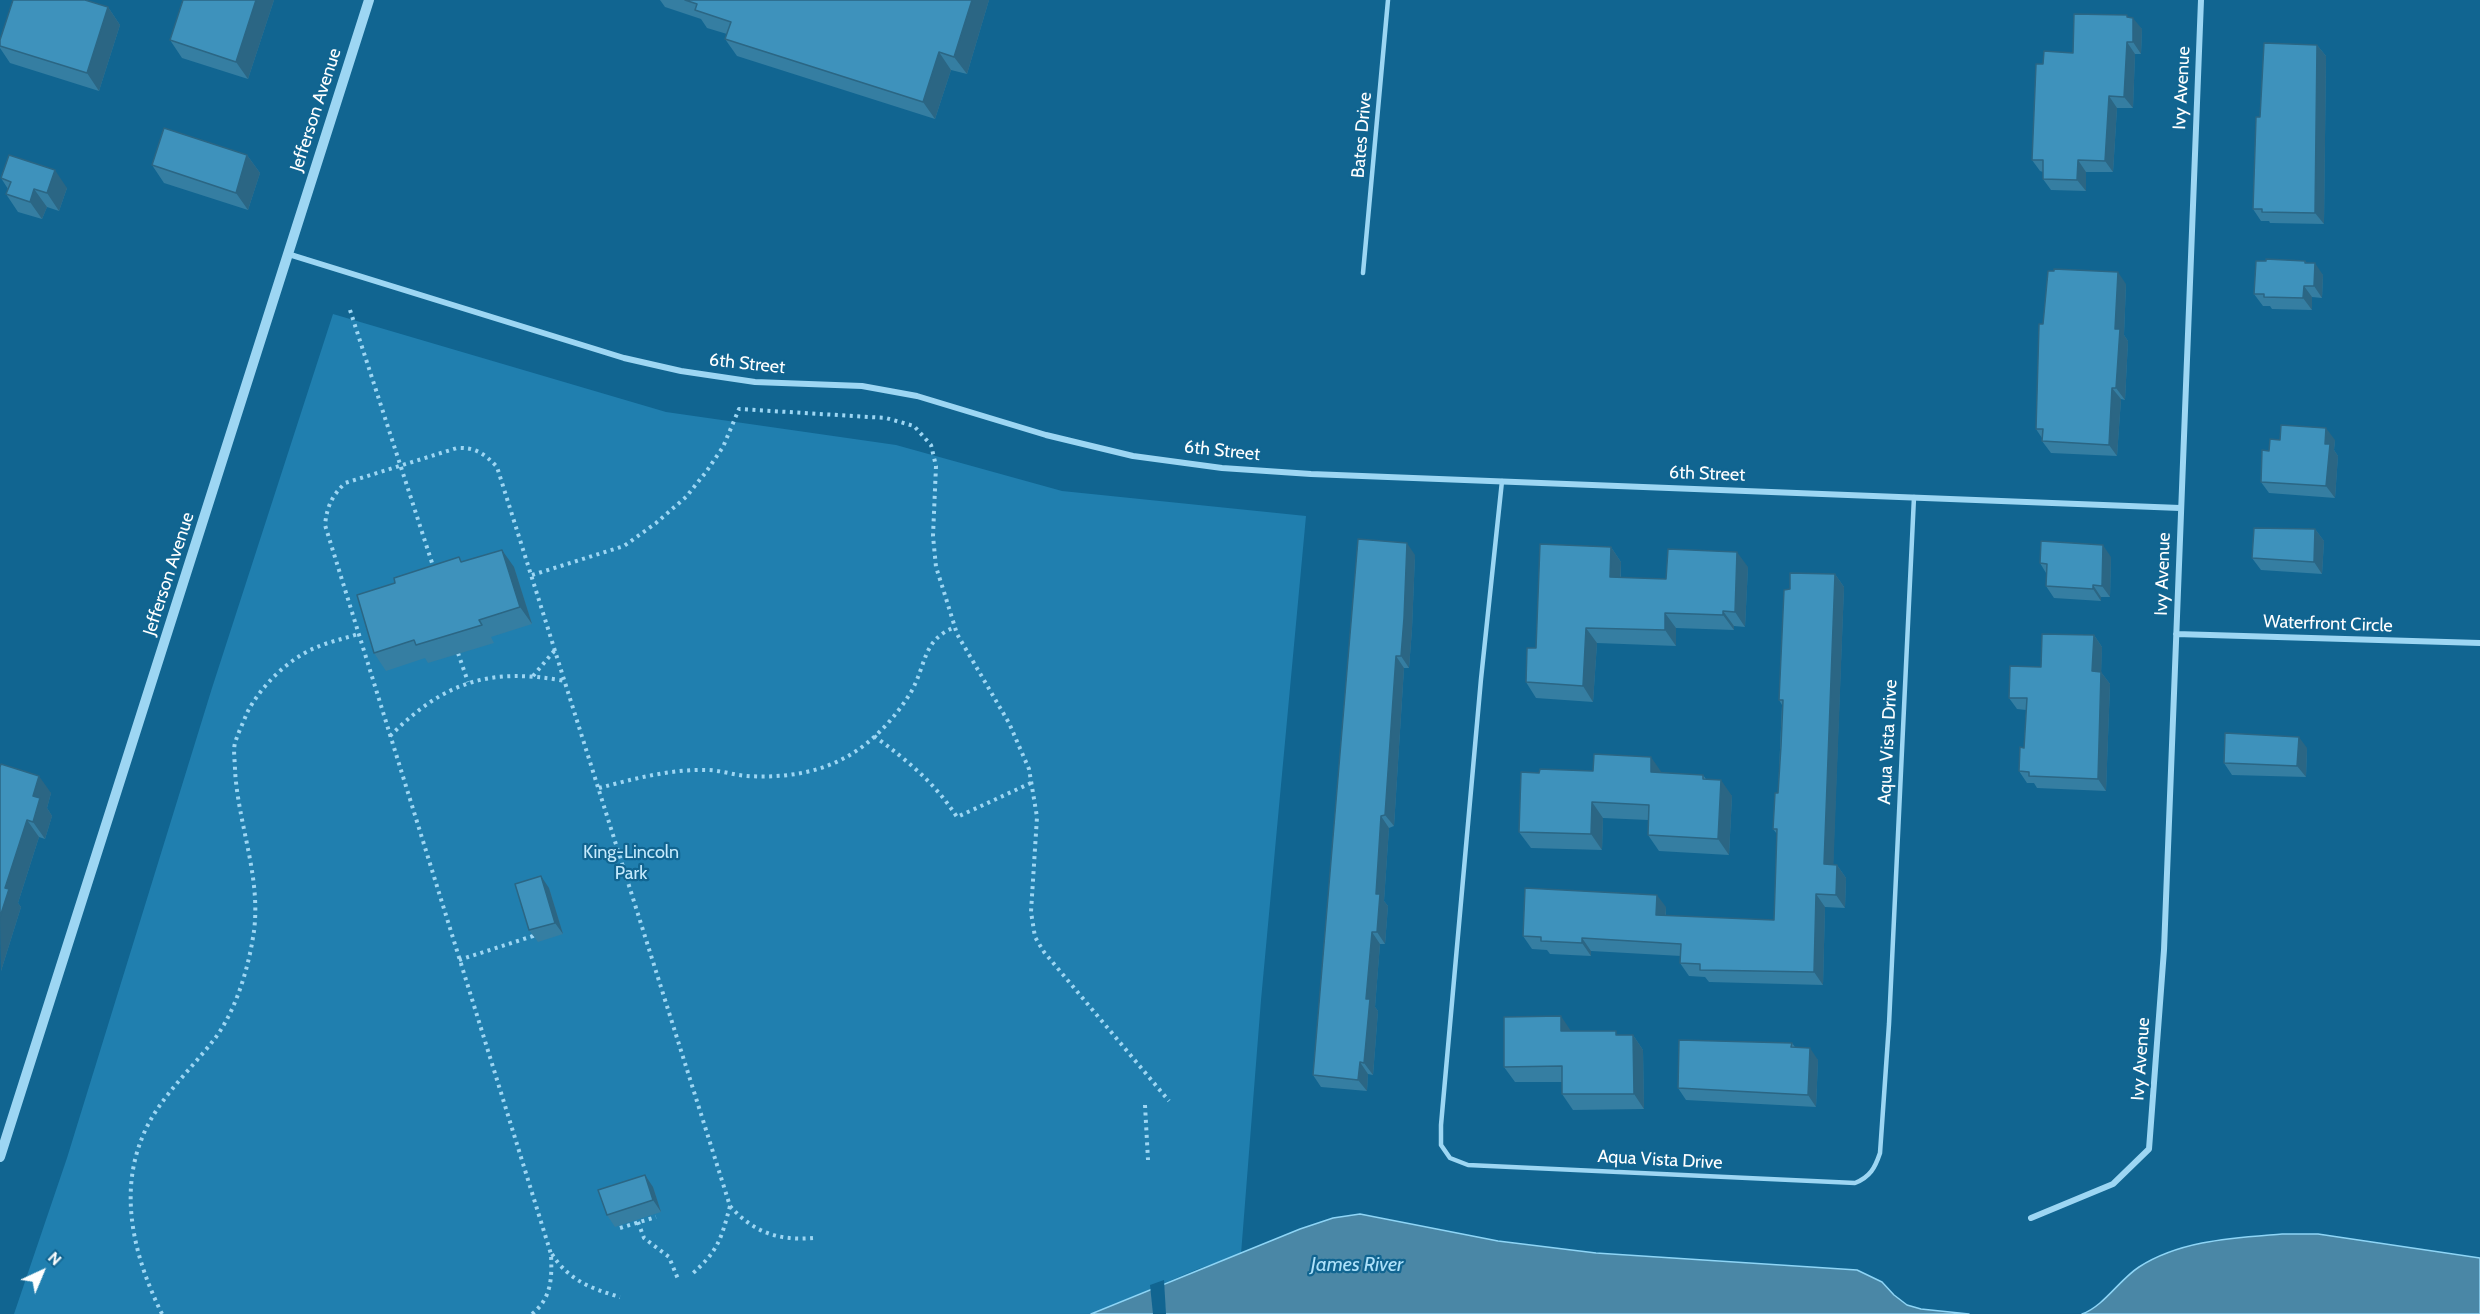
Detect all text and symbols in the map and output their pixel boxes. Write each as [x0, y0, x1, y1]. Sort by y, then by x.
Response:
street label: Jefferson Avenue [286, 45, 346, 175]
street label: Ivy Avenue [2169, 46, 2195, 130]
street label: Bates Drive [1347, 91, 1377, 179]
street label: 6th Street [708, 349, 786, 379]
street label: 6th Street [1183, 436, 1261, 466]
street label: 6th Street [1668, 462, 1746, 486]
street label: Jefferson Avenue [139, 509, 199, 639]
street label: Ivy Avenue [2151, 532, 2175, 616]
street label: Waterfront Circle [2263, 611, 2393, 637]
street label: Aqua Vista Drive [1874, 679, 1902, 805]
park label: King-Lincoln Park [583, 842, 679, 884]
street label: Ivy Avenue [2127, 1017, 2155, 1101]
street label: Aqua Vista Drive [1597, 1146, 1723, 1174]
north arrow [12, 1242, 72, 1302]
text: N [44, 1248, 66, 1269]
water label: James River [1311, 1253, 1403, 1277]

